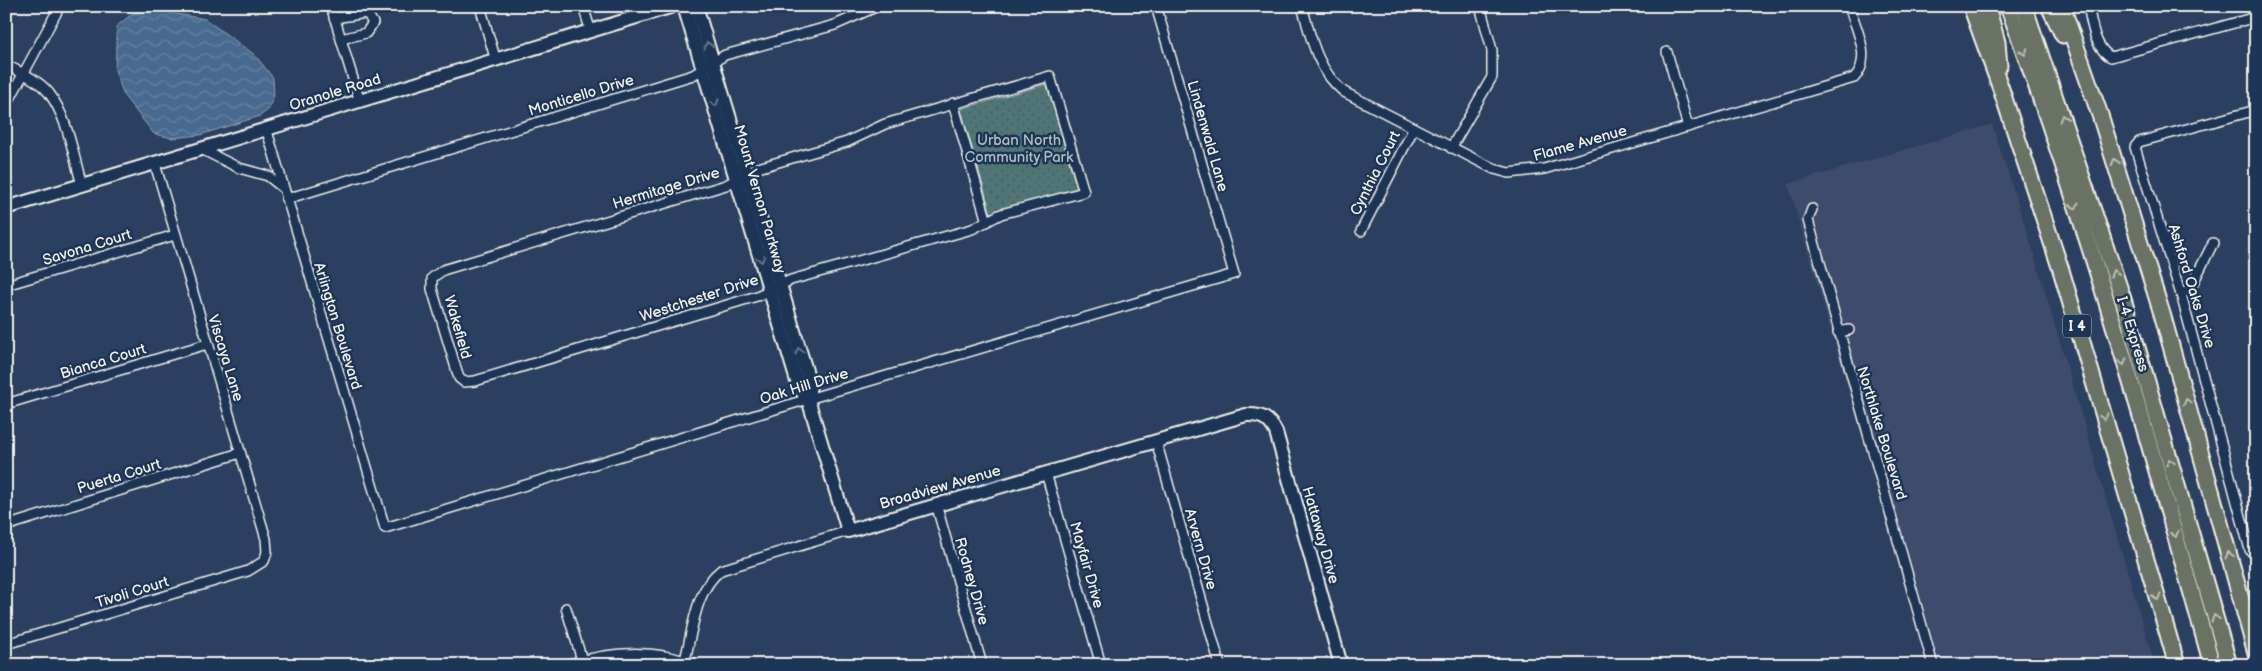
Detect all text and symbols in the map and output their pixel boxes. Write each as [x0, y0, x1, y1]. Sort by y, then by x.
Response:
one-way arrow [703, 41, 713, 49]
one-way arrow [2019, 47, 2029, 56]
street label: Oranole Road [287, 70, 383, 115]
street label: Monticello Drive [526, 70, 636, 121]
street label: Lindenwald Lane [1183, 78, 1232, 194]
one-way arrow [709, 98, 719, 107]
one-way arrow [2059, 115, 2069, 123]
street label: Flame Avenue [1531, 121, 1629, 166]
street label: Mount Vernon Parkway [729, 123, 790, 276]
street label: Cynthia Court [1346, 127, 1405, 219]
park label: Urban North Community Park [965, 131, 1074, 167]
one-way arrow [2110, 159, 2120, 167]
street label: Hermitage Drive [610, 163, 722, 214]
one-way arrow [2070, 202, 2080, 210]
street label: Ashford Oaks Drive [2164, 222, 2219, 351]
street label: Savona Court [41, 225, 134, 270]
one-way arrow [755, 254, 765, 262]
street label: Arlington Boulevard [309, 260, 366, 392]
one-way arrow [2110, 269, 2120, 277]
street label: Westchester Drive [637, 270, 761, 327]
street label: Wakefield [439, 293, 476, 361]
street label: I-4 Express [2112, 294, 2153, 375]
street label: Viscaya Lane [203, 313, 248, 404]
road number: I 4 [2063, 314, 2091, 338]
street label: Bianca Court [58, 339, 149, 384]
one-way arrow [795, 348, 805, 356]
one-way arrow [2118, 357, 2128, 365]
street label: Oak Hill Drive [758, 364, 851, 409]
street label: Northlake Boulevard [1852, 364, 1911, 502]
one-way arrow [2182, 398, 2192, 406]
one-way arrow [2099, 413, 2109, 421]
street label: Puerta Court [75, 455, 164, 498]
one-way arrow [2166, 458, 2176, 466]
street label: Broadview Avenue [877, 461, 1003, 514]
street label: Hattaway Drive [1298, 484, 1343, 586]
street label: Arvern Drive [1180, 506, 1221, 592]
street label: Mayfair Drive [1065, 520, 1108, 611]
one-way arrow [2170, 530, 2180, 538]
street label: Rodney Drive [950, 535, 993, 627]
one-way arrow [2224, 551, 2235, 560]
street label: Tivoli Court [93, 572, 171, 613]
one-way arrow [2152, 592, 2162, 601]
one-way arrow [2211, 614, 2221, 623]

